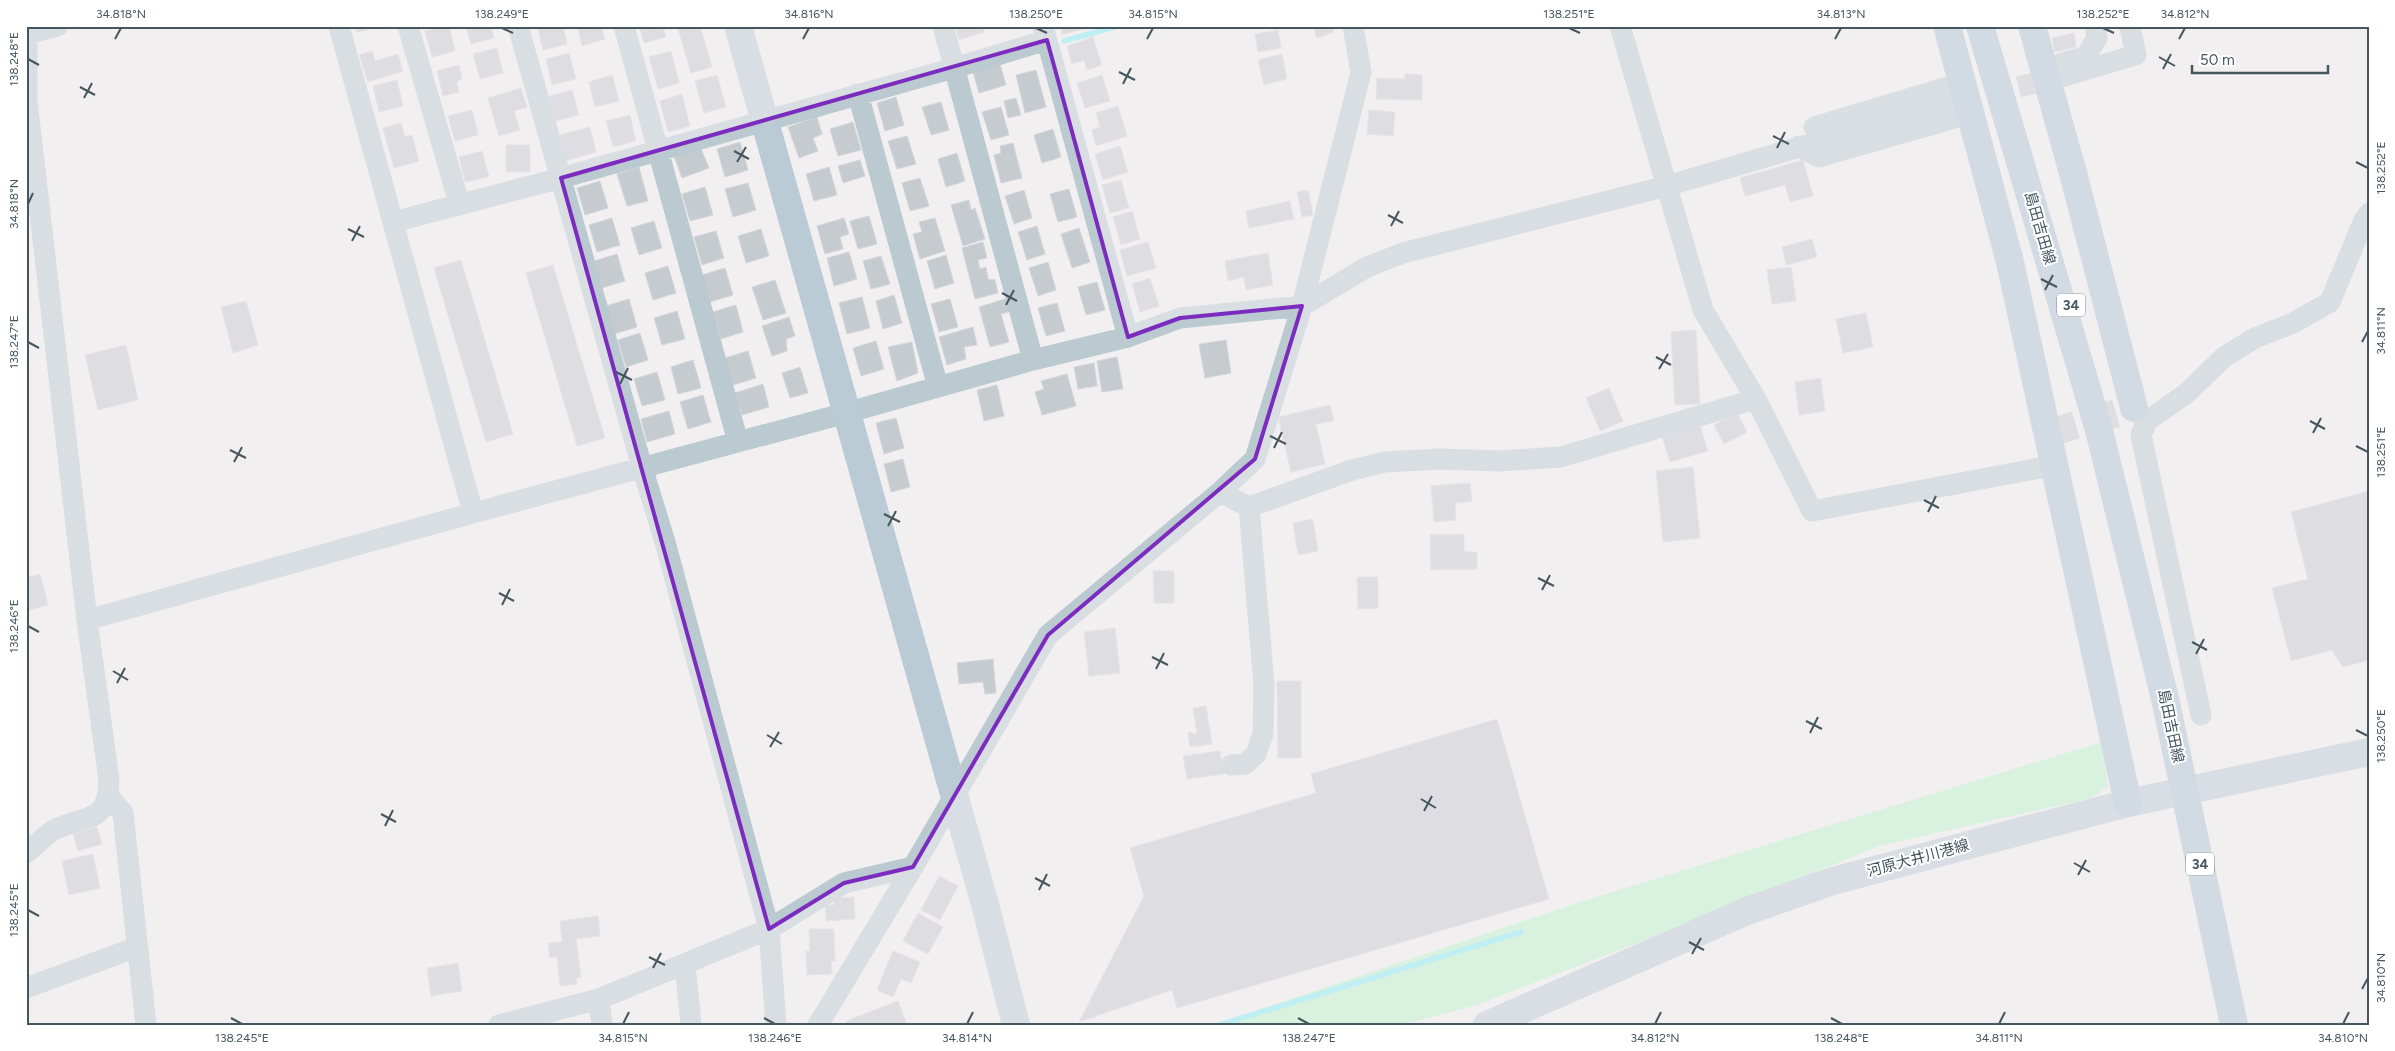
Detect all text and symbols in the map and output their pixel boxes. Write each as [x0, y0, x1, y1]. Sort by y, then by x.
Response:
text: 34.818°N [96, 7, 146, 21]
text: 138.249°E [475, 7, 529, 21]
text: 34.816°N [784, 7, 834, 21]
text: 138.250°E [1009, 7, 1063, 21]
text: 34.815°N [1128, 7, 1178, 21]
text: 138.251°E [1543, 7, 1595, 21]
text: 34.813°N [1816, 7, 1866, 21]
text: 138.252°E [2076, 7, 2130, 21]
text: 34.812°N [2160, 7, 2210, 21]
text: 138.248°E [7, 32, 21, 86]
scale bar [2192, 42, 2329, 74]
text: 50 m [2200, 51, 2235, 69]
text: 138.252°E [2374, 141, 2388, 195]
text: 34.818°N [7, 179, 21, 229]
street label: 島田吉田線 [2021, 189, 2059, 267]
road number: 34 [2057, 294, 2085, 316]
text: 34.811°N [2374, 307, 2388, 355]
text: 138.247°E [7, 315, 21, 369]
text: 138.251°E [2374, 426, 2388, 478]
text: 138.246°E [7, 599, 21, 653]
street label: 島田吉田線 [2154, 687, 2188, 765]
text: 138.250°E [2374, 709, 2388, 763]
street label: 河原大井川港線 [1865, 836, 1971, 880]
road number: 34 [2186, 852, 2214, 876]
text: 138.245°E [7, 883, 21, 937]
text: 34.810°N [2374, 953, 2388, 1003]
text: 138.245°E [215, 1031, 269, 1045]
text: 34.815°N [598, 1031, 648, 1045]
text: 138.246°E [748, 1031, 802, 1045]
text: 34.814°N [942, 1031, 992, 1045]
text: 138.247°E [1282, 1031, 1336, 1045]
text: 34.812°N [1630, 1031, 1680, 1045]
text: 138.248°E [1815, 1031, 1869, 1045]
text: 34.811°N [1975, 1031, 2023, 1045]
text: 34.810°N [2318, 1031, 2368, 1045]

